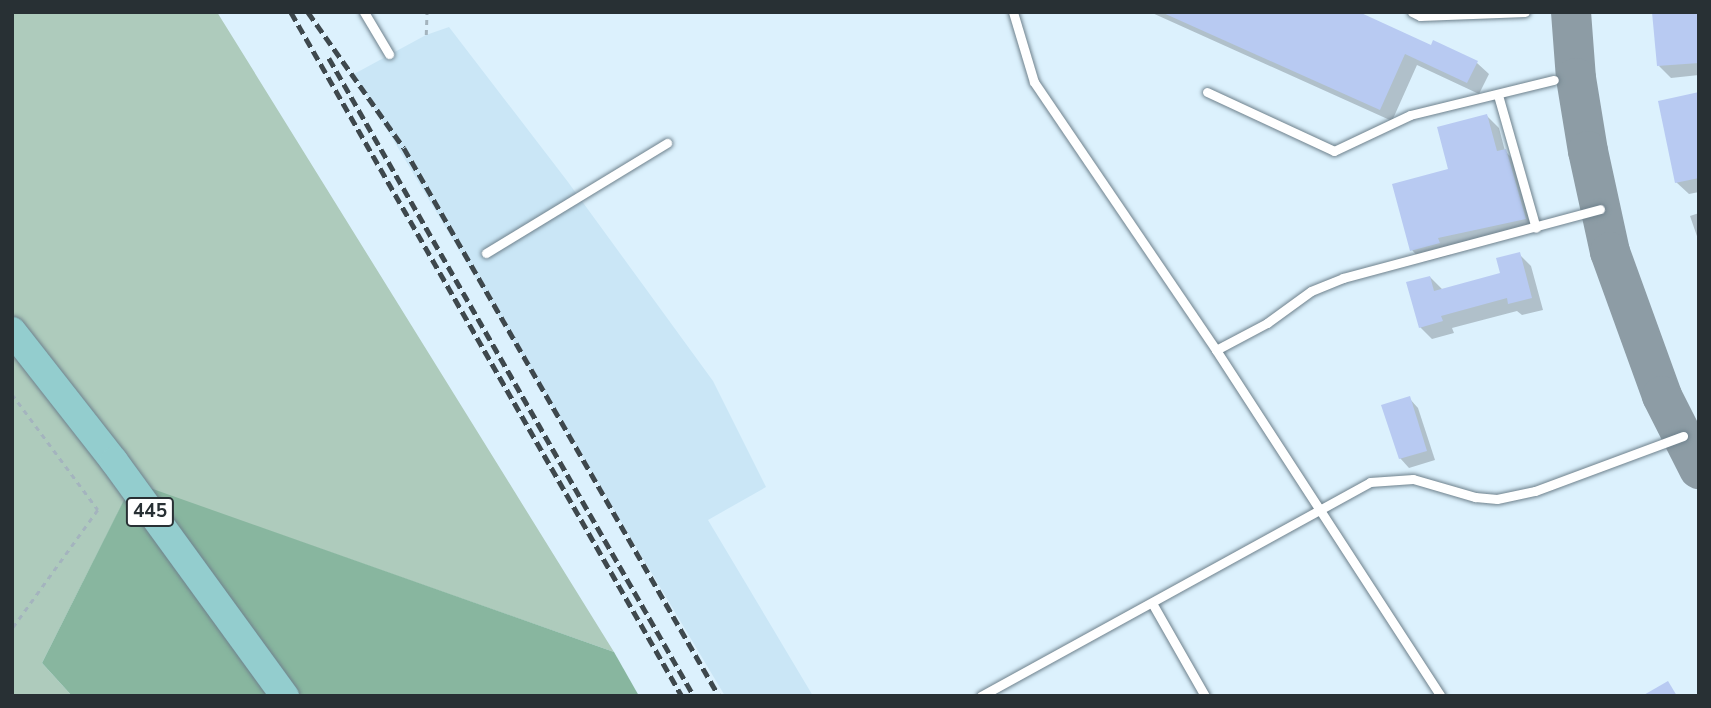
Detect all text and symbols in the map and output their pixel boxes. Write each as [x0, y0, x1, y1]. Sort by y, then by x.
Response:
road number: 445 [125, 496, 174, 527]

